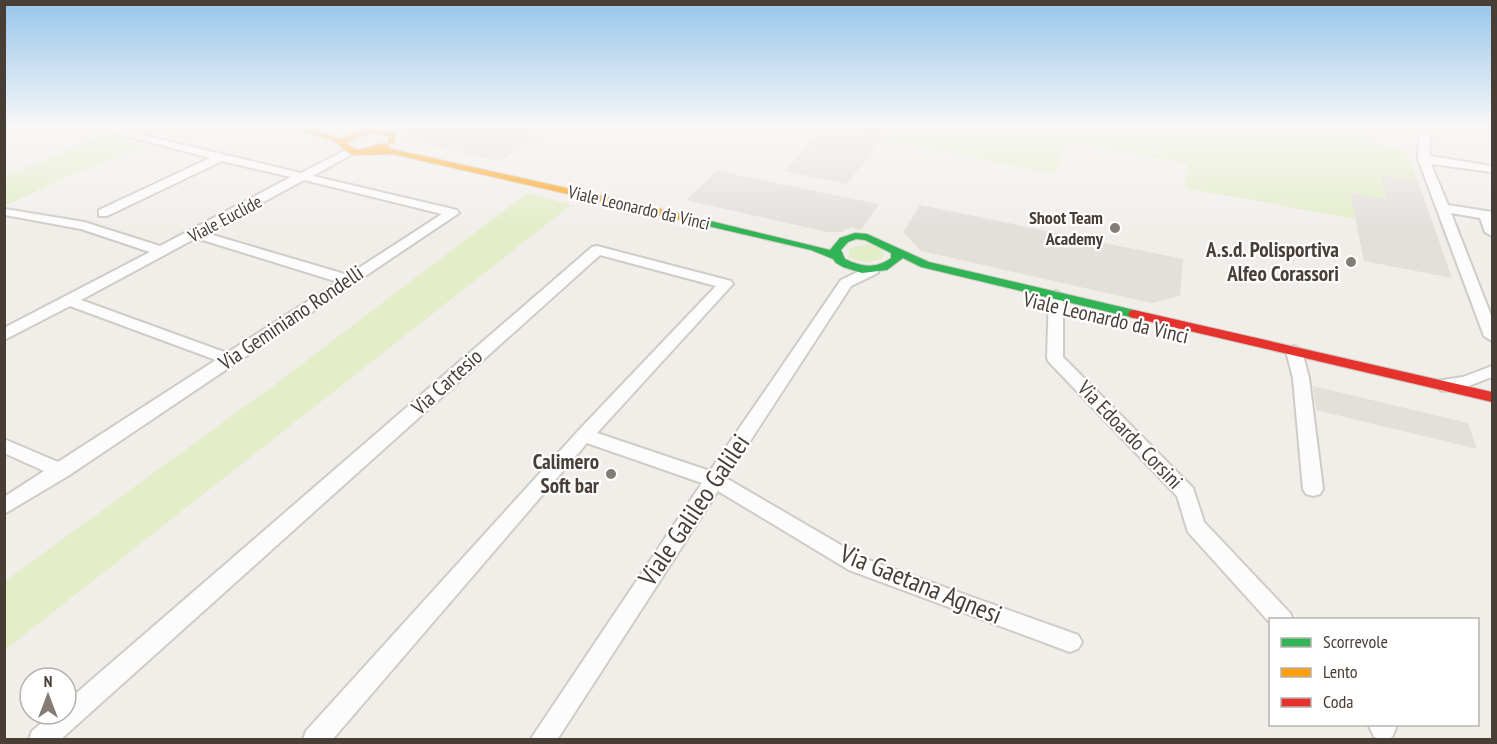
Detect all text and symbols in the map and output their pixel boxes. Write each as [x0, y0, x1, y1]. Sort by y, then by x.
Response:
street label: Viale Leonardo da Vinci [565, 180, 712, 235]
street label: Viale Euclide [183, 190, 266, 248]
place label: Shoot Team Academy [1029, 206, 1104, 250]
marker: Shoot Team Academy [1108, 221, 1122, 235]
place label: A.s.d. Polisportiva Alfeo Corassori [1205, 236, 1339, 287]
marker: A.s.d. Polisportiva Alfeo Corassori [1344, 255, 1358, 269]
street label: Via Geminiano Rondelli [212, 259, 368, 377]
street label: Viale Leonardo da Vinci [1020, 285, 1191, 350]
street label: Via Cartesio [405, 343, 488, 421]
street label: Via Edoardo Corsini [1071, 374, 1189, 495]
street label: Viale Galileo Galilei [630, 428, 756, 593]
place label: Calimero Soft bar [533, 448, 600, 499]
marker: Calimero Soft bar [604, 467, 618, 481]
street label: Via Gaetana Agnesi [835, 536, 1007, 631]
legend [1269, 618, 1479, 726]
text: Scorrevole [1323, 630, 1388, 653]
text: Lento [1323, 660, 1358, 683]
north arrow [18, 666, 78, 726]
text: N [44, 671, 52, 691]
text: Coda [1323, 690, 1354, 713]

